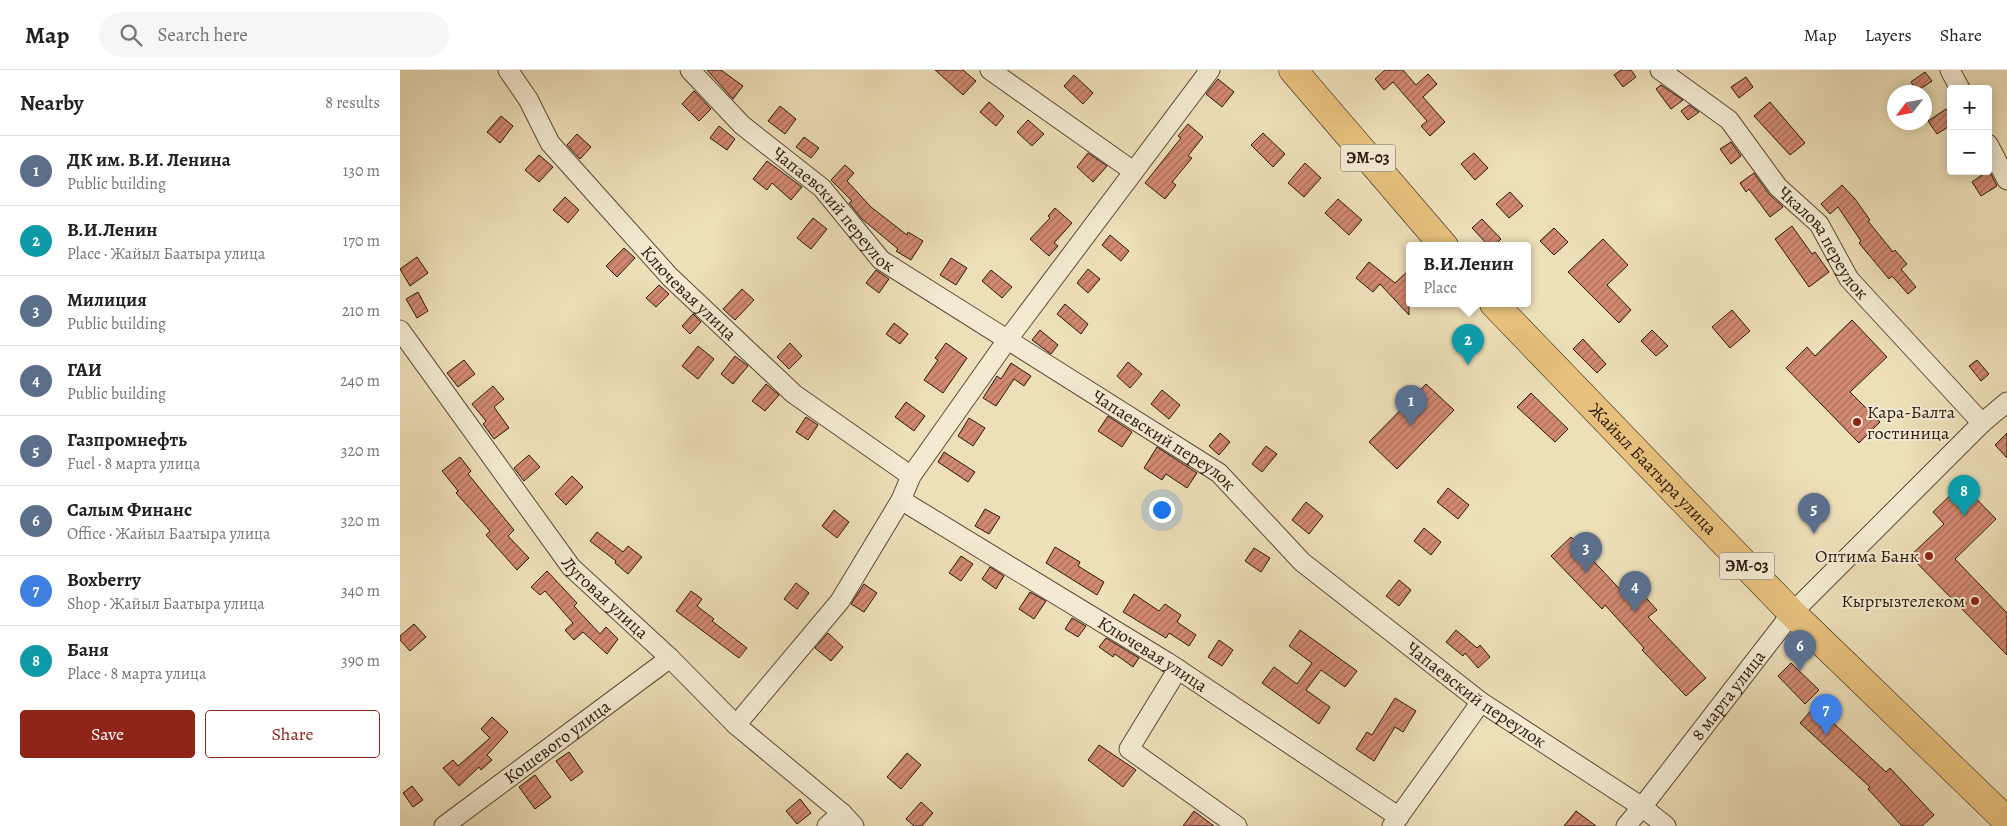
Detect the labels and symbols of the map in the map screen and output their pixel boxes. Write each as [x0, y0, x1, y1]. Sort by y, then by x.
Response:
north arrow [1887, 85, 1932, 130]
street label: Чапаевский переулок [767, 141, 899, 278]
road number: ЭМ-03 [1340, 145, 1396, 172]
street label: Чкалова переулок [1773, 181, 1874, 305]
street label: Ключевая улица [636, 241, 742, 346]
pin: 2 [1452, 324, 1484, 365]
street label: Чапаевский переулок [1087, 384, 1241, 496]
pin: 1 [1395, 385, 1427, 426]
street label: Жайыл Баатыра улица [1584, 398, 1723, 540]
place label: Кара-Балта гостиница [1867, 400, 1956, 445]
marker: Кара-Балта гостиница [1851, 416, 1863, 428]
pin: 8 [1948, 475, 1980, 516]
pin: 5 [1798, 493, 1830, 534]
your location [1149, 497, 1175, 523]
pin: 3 [1570, 532, 1602, 573]
place label: Оптима Банк [1815, 544, 1919, 568]
marker: Оптима Банк [1923, 550, 1935, 562]
street label: Луговая улица [556, 552, 654, 645]
road number: ЭМ-03 [1720, 552, 1774, 580]
pin: 4 [1619, 571, 1651, 612]
place label: Кыргызтелеком [1841, 589, 1965, 613]
marker: Кыргызтелеком [1969, 595, 1981, 607]
street label: Ключевая улица [1093, 611, 1213, 698]
pin: 6 [1784, 630, 1816, 671]
street label: Чапаевский переулок [1401, 636, 1551, 753]
street label: 8 марта улица [1686, 645, 1771, 745]
street label: Кошевого улица [499, 694, 616, 789]
pin: 7 [1810, 694, 1842, 735]

